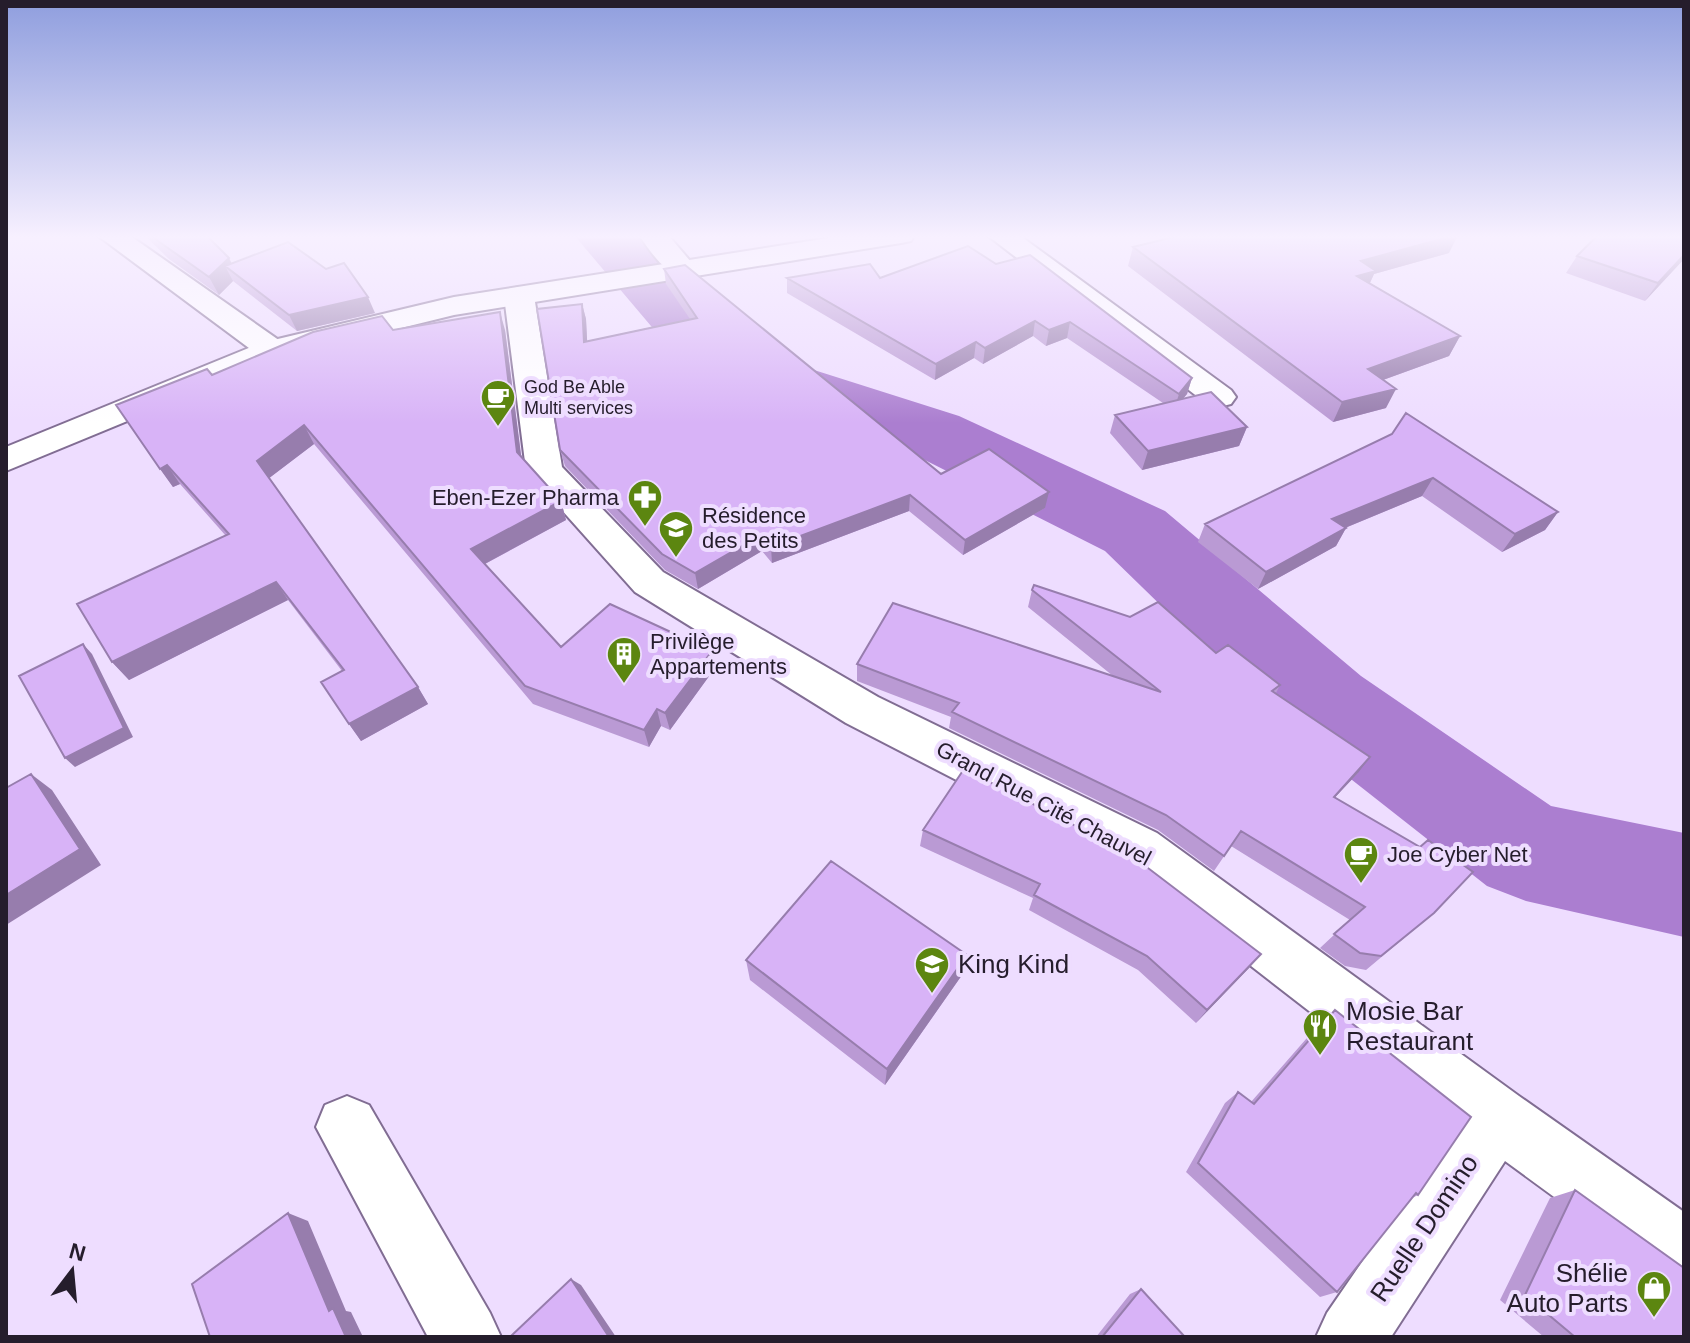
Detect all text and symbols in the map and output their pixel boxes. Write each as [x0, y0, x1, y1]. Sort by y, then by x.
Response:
place label: God Be Able Multi services [524, 377, 633, 418]
cafe icon: God Be Able Multi services [479, 378, 517, 428]
pharmacy icon: Eben-Ezer Pharma [626, 478, 664, 528]
place label: Eben-Ezer Pharma [432, 485, 620, 510]
place label: Résidence des Petits [702, 503, 806, 553]
school or university icon: Résidence des Petits [657, 509, 695, 559]
place label: Privilège Appartements [650, 629, 787, 679]
building icon: Privilège Appartements [605, 635, 643, 685]
street label: Grand Rue Cité Chauvel [932, 736, 1155, 871]
cafe icon: Joe Cyber Net [1342, 835, 1380, 885]
place label: Joe Cyber Net [1387, 842, 1528, 867]
school or university icon: King Kind [913, 945, 951, 995]
place label: King Kind [958, 949, 1069, 979]
place label: Mosie Bar Restaurant [1346, 996, 1474, 1056]
restaurant icon: Mosie Bar Restaurant [1301, 1007, 1339, 1057]
street label: Ruelle Domino [1364, 1149, 1484, 1307]
north arrow [32, 1231, 112, 1311]
text: N [66, 1238, 88, 1266]
place label: Shélie Auto Parts [1507, 1258, 1628, 1318]
shop icon: Shélie Auto Parts [1635, 1269, 1673, 1319]

